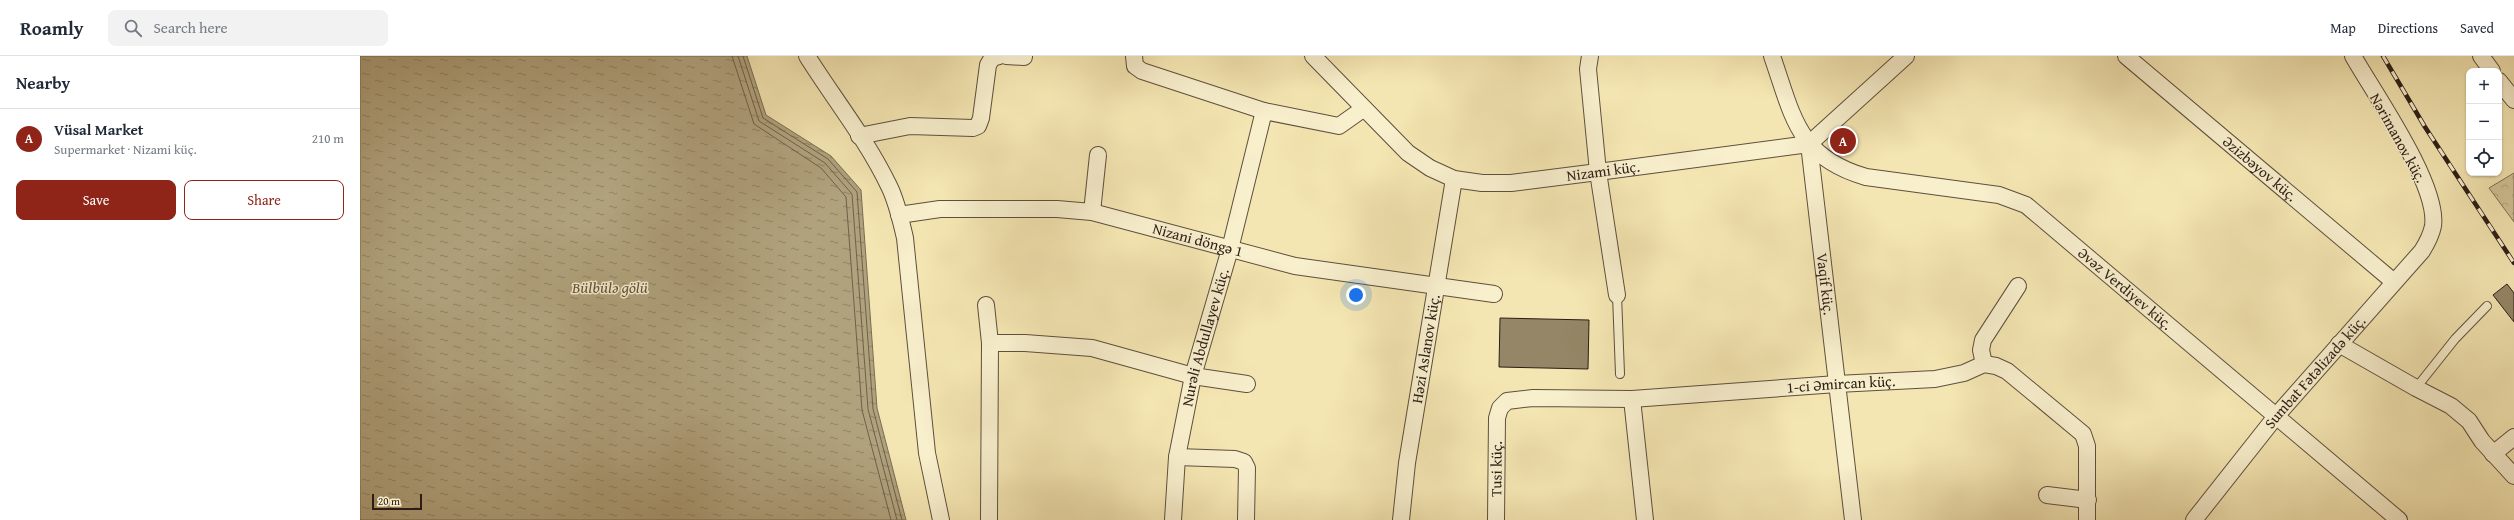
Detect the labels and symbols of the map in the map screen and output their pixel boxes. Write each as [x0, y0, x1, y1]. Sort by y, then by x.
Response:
street label: Nərimanov küç. [2365, 89, 2432, 186]
pin: A [1830, 126, 1856, 156]
street label: Əzizbəyov küç. [2218, 131, 2302, 206]
street label: Nizami küç. [1565, 156, 1641, 186]
street label: Nizani döngə 1 [1150, 218, 1245, 262]
street label: Əvəz Verdiyev küç. [2074, 242, 2177, 334]
street label: Vaqif küç. [1812, 252, 1840, 316]
street label: Nurəli Abdullayev küç. [1176, 266, 1234, 408]
water label: Bülbülə gölü [571, 275, 648, 299]
your location [1346, 285, 1366, 305]
street label: Həzi Aslanov küç. [1406, 293, 1445, 405]
street label: Sumbat Fətəlizadə küç. [2259, 311, 2370, 433]
street label: 1-ci Əmircan küç. [1786, 370, 1896, 398]
street label: Tusi küç. [1485, 441, 1507, 497]
scale bar [372, 492, 422, 511]

